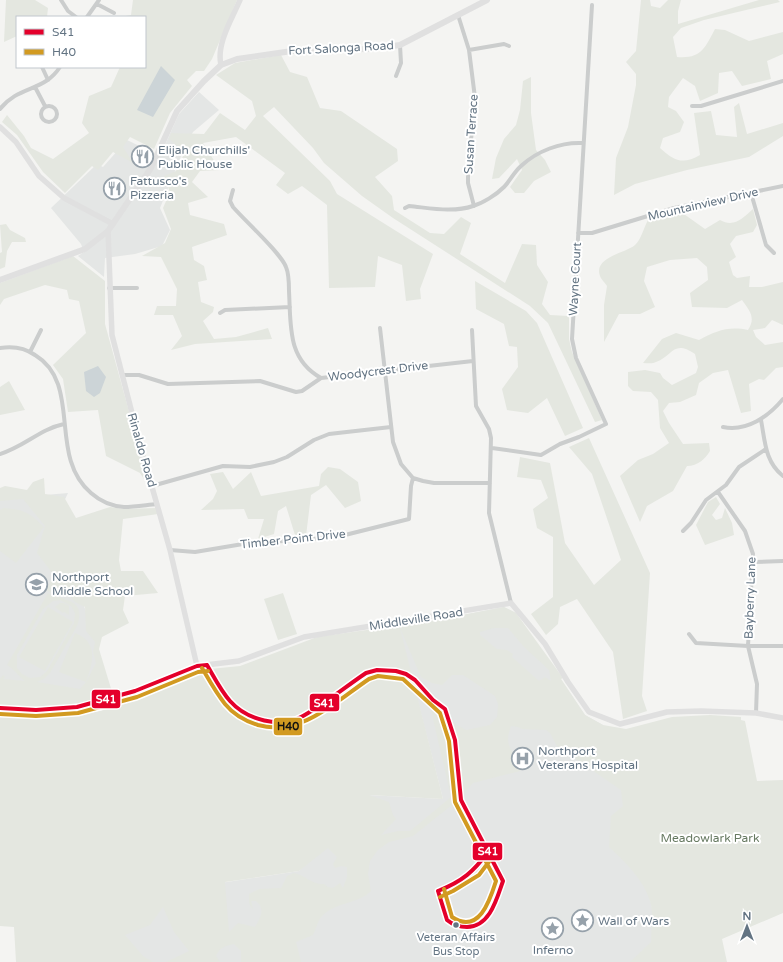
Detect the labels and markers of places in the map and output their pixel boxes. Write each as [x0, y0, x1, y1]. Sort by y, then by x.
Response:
place label: Elijah Churchills' Public House [158, 143, 250, 171]
restaurant icon: Elijah Churchills' Public House [129, 144, 155, 170]
place label: Fattusco's Pizzeria [130, 174, 187, 202]
restaurant icon: Fattusco's Pizzeria [102, 175, 128, 201]
place label: Northport Middle School [52, 570, 133, 598]
school or university icon: Northport Middle School [24, 571, 50, 597]
place label: Northport Veterans Hospital [538, 744, 638, 772]
hospital icon: Northport Veterans Hospital [509, 745, 535, 771]
place icon: Wall of Wars [569, 908, 595, 934]
place label: Wall of Wars [598, 914, 669, 928]
place icon: Inferno [540, 916, 566, 942]
marker: Veteran Affairs Bus Stop [451, 920, 461, 930]
place label: Veteran Affairs Bus Stop [417, 931, 495, 958]
place label: Inferno [533, 943, 573, 957]

